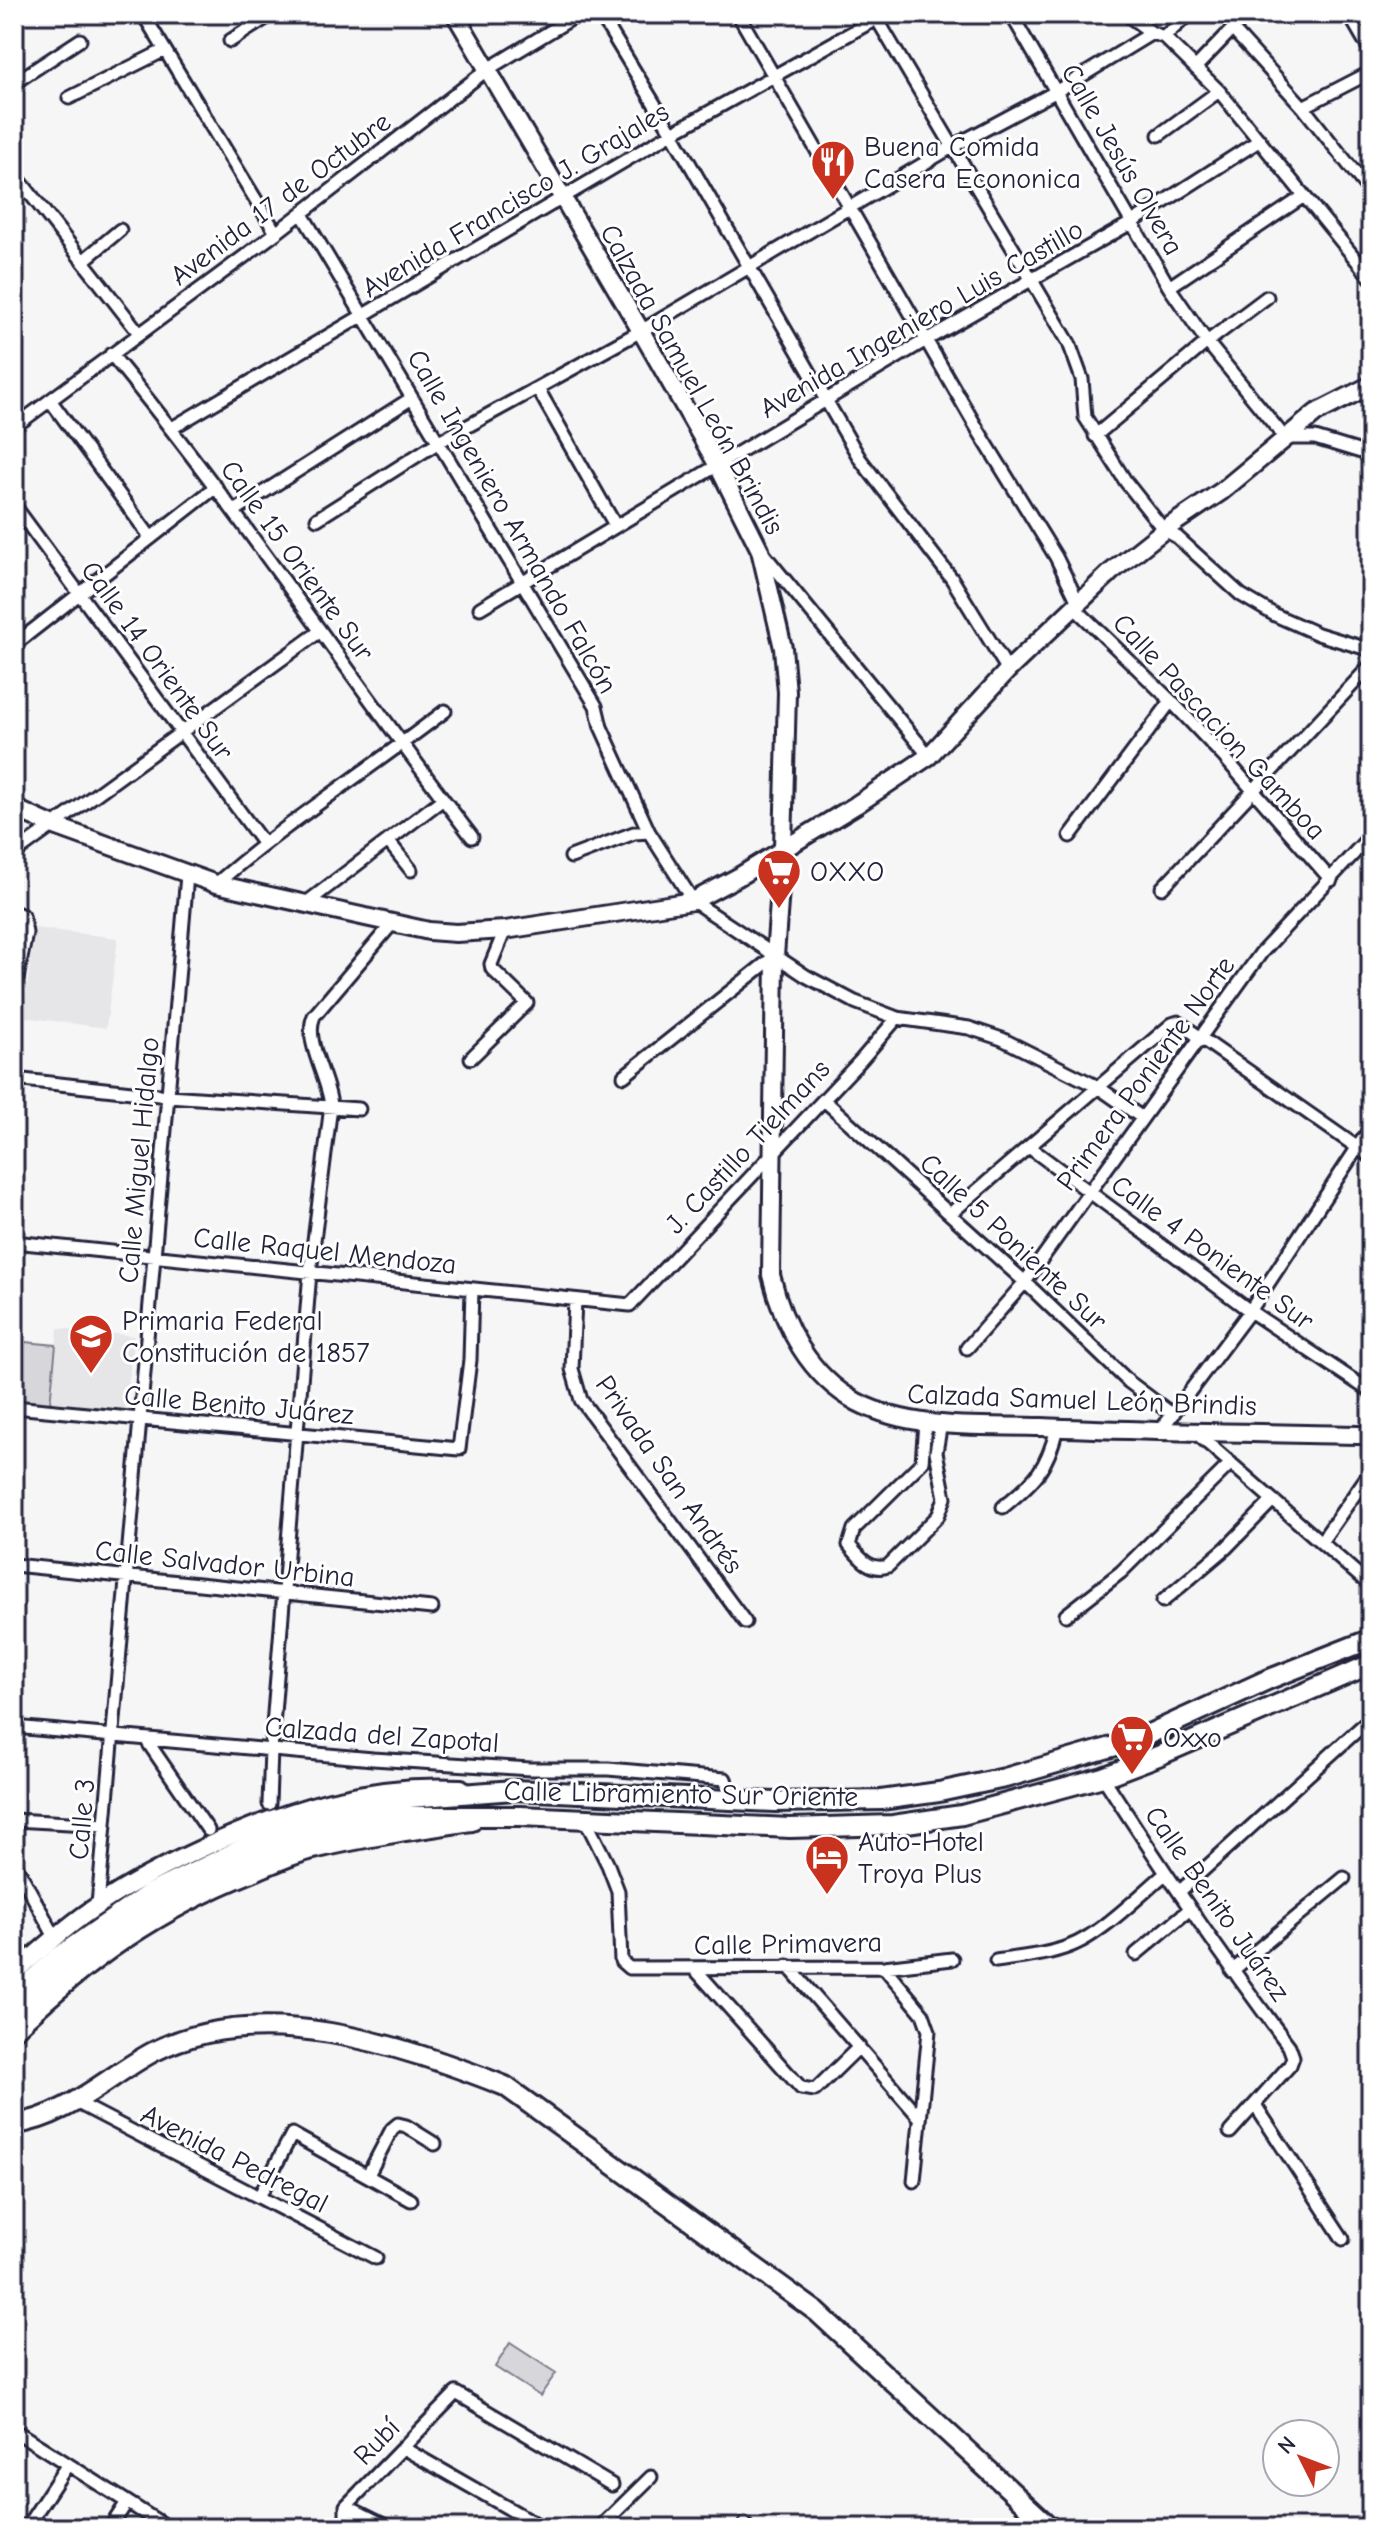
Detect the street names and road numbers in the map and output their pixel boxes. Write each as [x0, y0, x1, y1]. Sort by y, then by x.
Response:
street label: Calle Jesús Olvera [1054, 58, 1190, 261]
street label: Avenida Francisco J. Grajales [356, 95, 675, 304]
street label: Avenida 17 de Octubre [164, 106, 397, 292]
street label: Avenida Ingeniero Luis Castillo [754, 213, 1089, 425]
street label: Calzada Samuel León Brindis [593, 219, 791, 540]
street label: Calle Ingeniero Armando Falcón [400, 344, 624, 699]
street label: Calle 15 Oriente Sur [214, 454, 380, 667]
street label: Calle 14 Oriente Sur [74, 555, 240, 766]
street label: Calle Pascacion Gamboa [1106, 607, 1332, 846]
street label: Primera Poniente Norte [1050, 950, 1241, 1197]
street label: Calle Miguel Hidalgo [112, 1035, 166, 1285]
street label: J. Castillo Tielmans [659, 1053, 837, 1240]
street label: Calle 5 Poniente Sur [913, 1147, 1113, 1337]
street label: Calle 4 Poniente Sur [1105, 1169, 1320, 1337]
street label: Calle Raquel Mendoza [192, 1221, 458, 1281]
street label: Privada San Andrés [589, 1369, 750, 1580]
street label: Calzada Samuel León Brindis [907, 1378, 1257, 1422]
street label: Calle Benito Juárez [123, 1379, 355, 1431]
street label: Calle Salvador Urbina [94, 1534, 356, 1594]
street label: Calzada del Zapotal [264, 1711, 500, 1759]
street label: Calle Libramiento Sur Oriente [503, 1775, 858, 1813]
street label: Calle 3 [63, 1777, 101, 1861]
street label: Calle Benito Juárez [1138, 1800, 1296, 2007]
street label: Calle Primavera [694, 1926, 882, 1962]
street label: Avenida Pedregal [136, 2098, 333, 2220]
street label: Rubí [347, 2411, 407, 2472]

